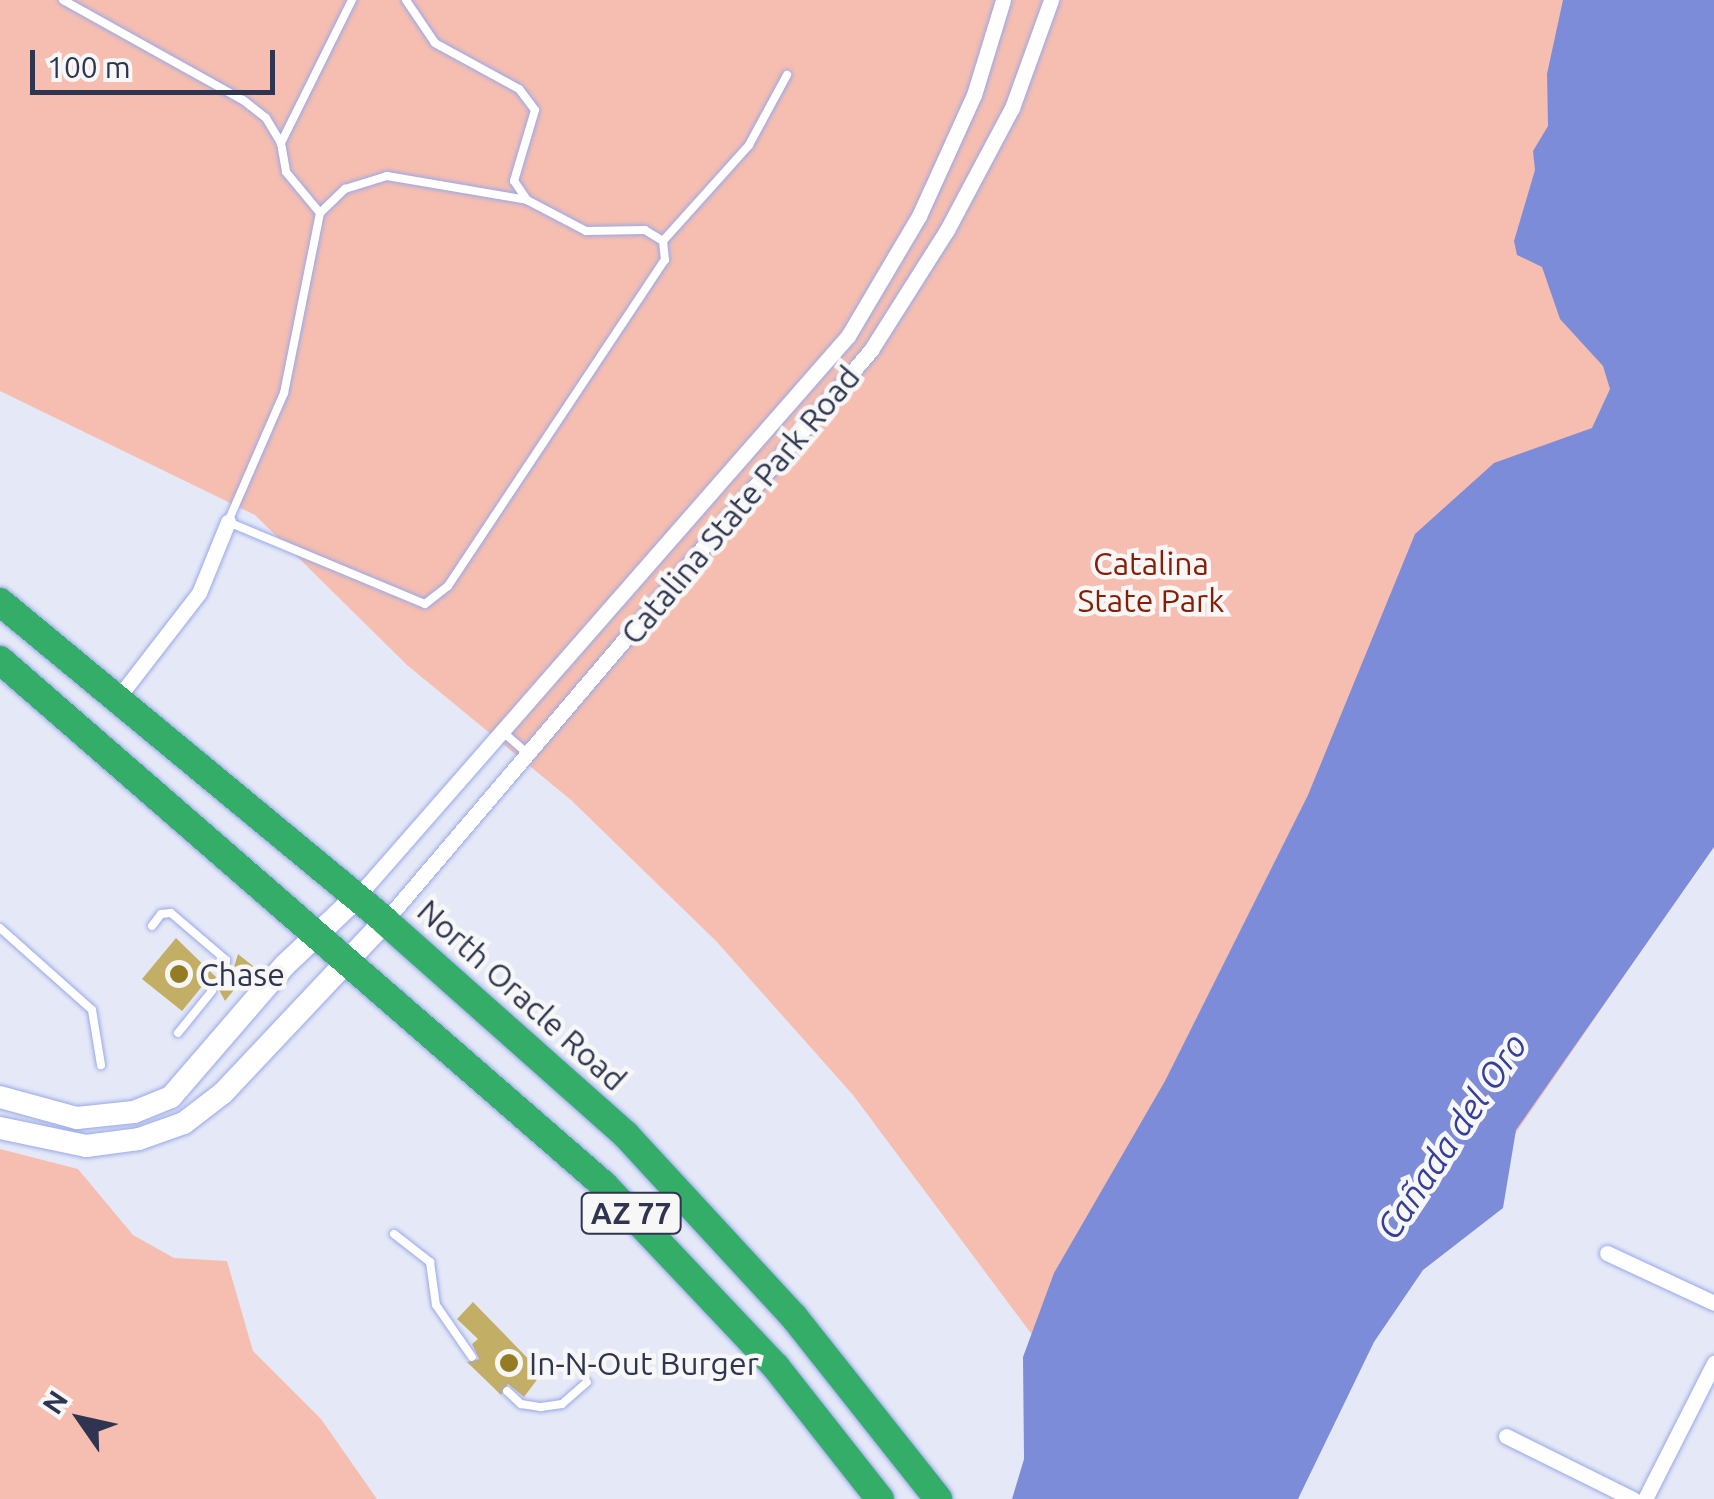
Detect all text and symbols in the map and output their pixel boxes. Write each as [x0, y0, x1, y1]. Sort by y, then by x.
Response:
scale bar [35, 30, 280, 92]
text: 100 m [47, 50, 131, 84]
street label: Catalina State Park Road [612, 358, 868, 652]
park label: Catalina State Park [1078, 545, 1224, 620]
street label: North Oracle Road [410, 891, 634, 1099]
place label: Chase [199, 955, 285, 993]
marker: Chase [168, 963, 190, 985]
water label: Cañada del Oro [1367, 1025, 1535, 1247]
road number: AZ 77 [578, 1188, 684, 1238]
place label: In-N-Out Burger [529, 1344, 759, 1382]
marker: In-N-Out Burger [498, 1352, 520, 1374]
north arrow [30, 1369, 130, 1469]
text: N [36, 1385, 73, 1419]

